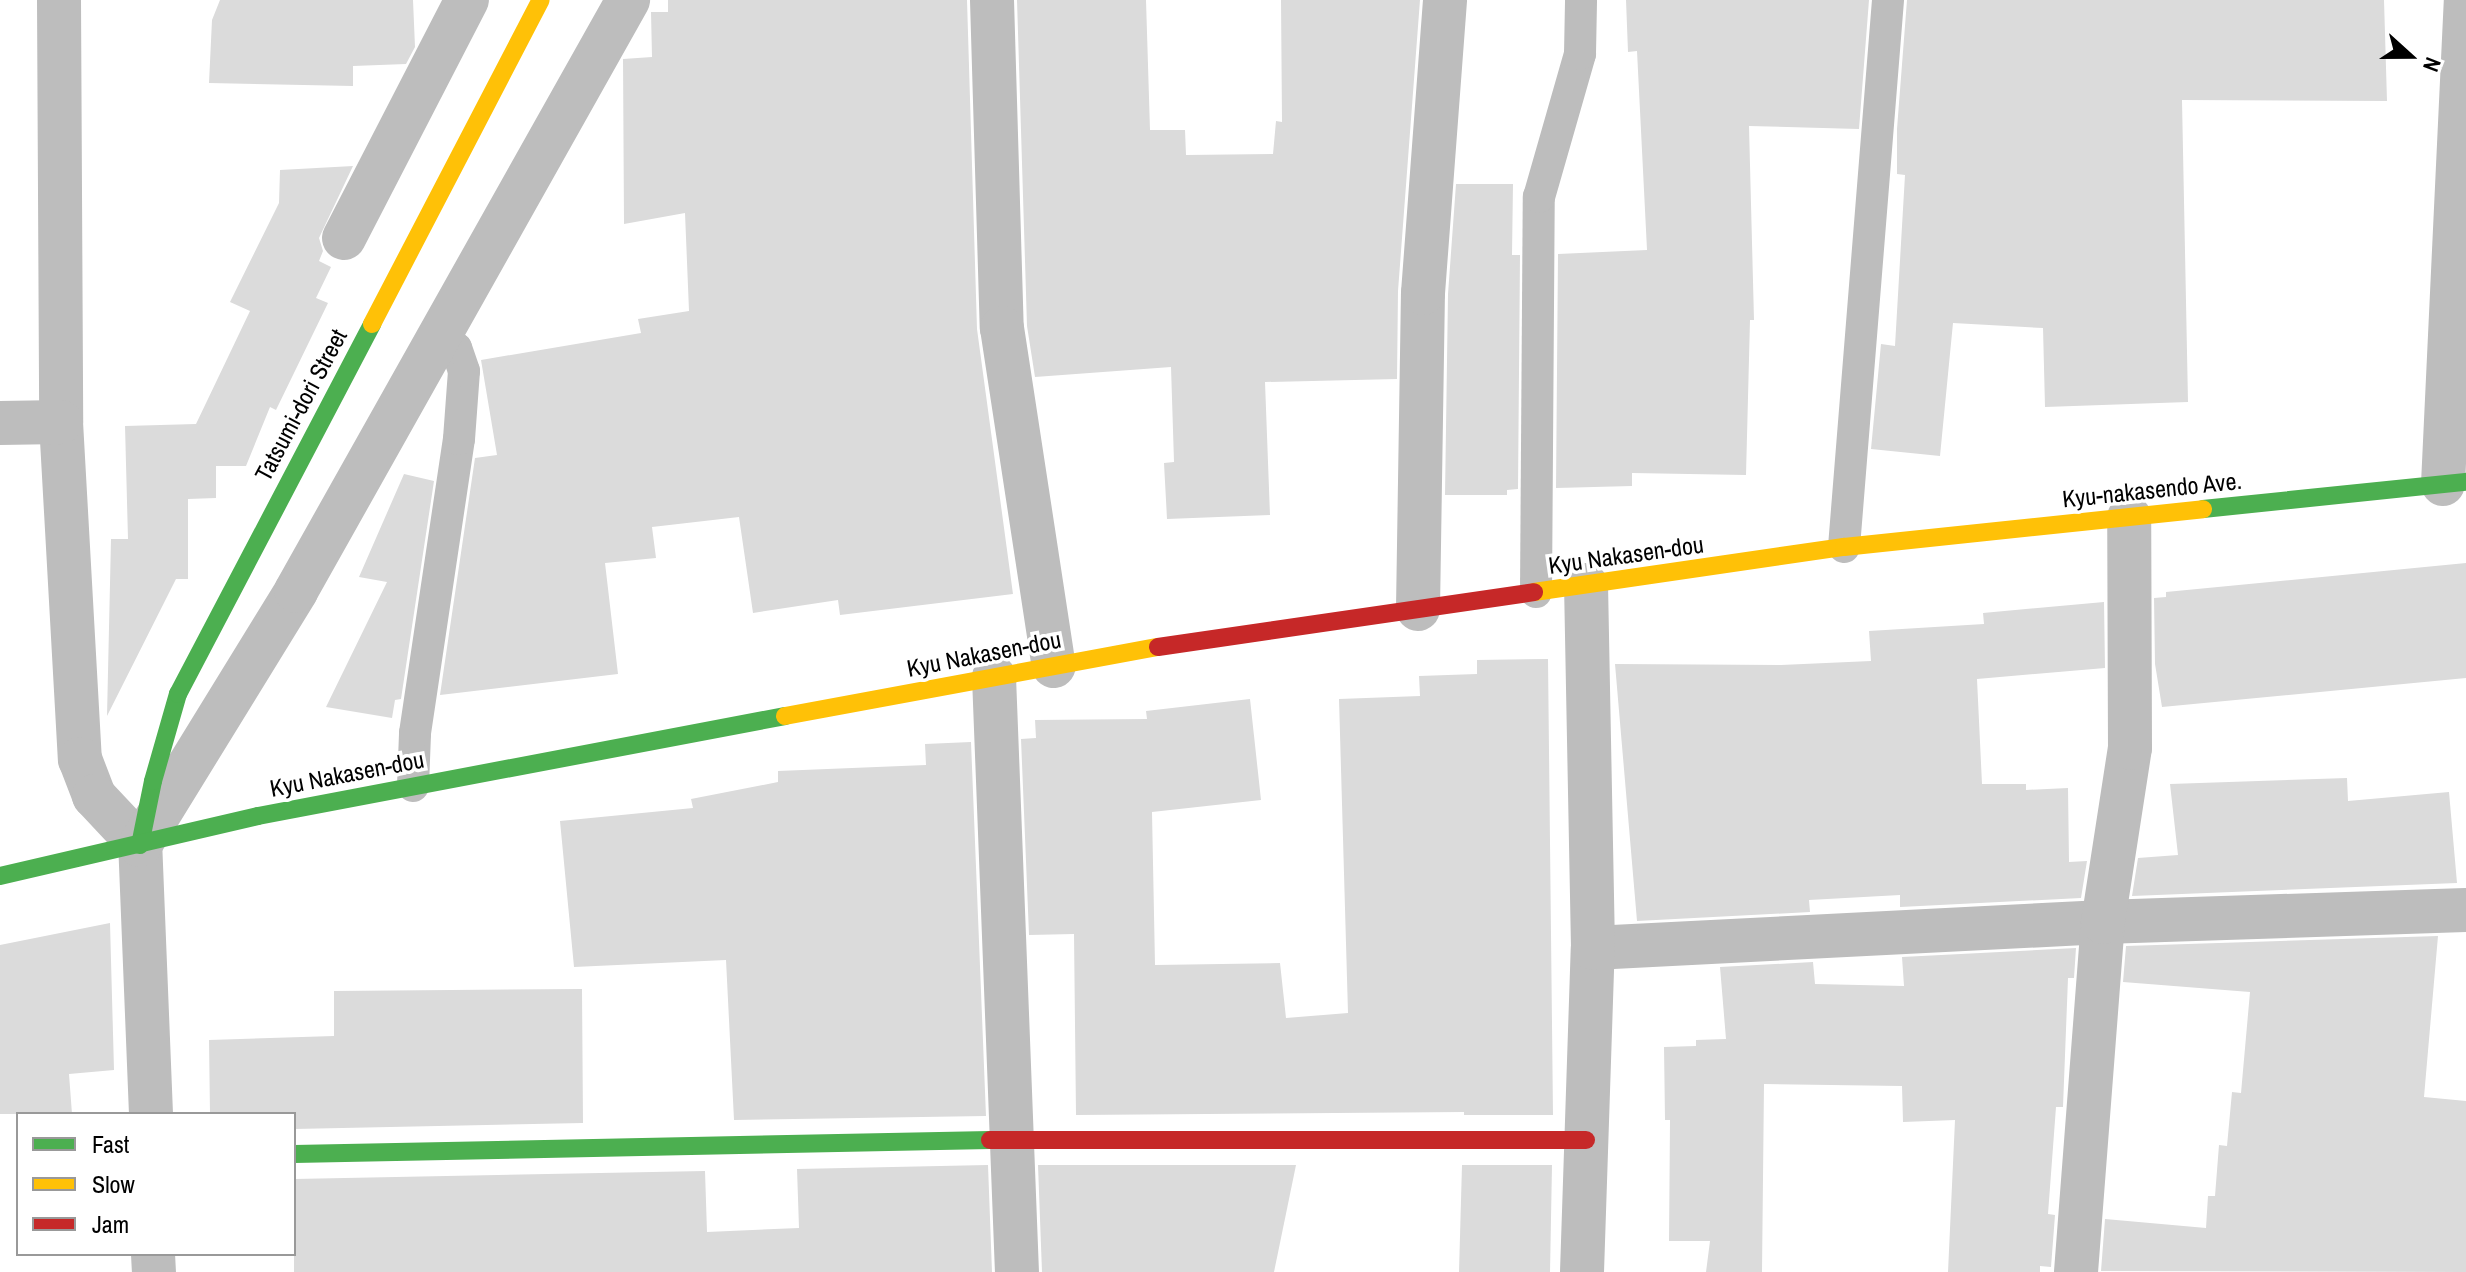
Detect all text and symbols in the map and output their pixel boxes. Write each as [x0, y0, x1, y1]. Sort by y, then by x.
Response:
north arrow [2370, 16, 2450, 96]
text: N [2416, 53, 2449, 76]
street label: Tatsumi-dori Street [249, 324, 353, 486]
street label: Kyu-nakasendo Ave. [2060, 466, 2244, 514]
street label: Kyu Nakasen-dou [1547, 530, 1705, 580]
street label: Kyu Nakasen-dou [904, 625, 1064, 683]
street label: Kyu Nakasen-dou [267, 745, 427, 803]
legend [16, 1112, 296, 1256]
text: Fast [92, 1128, 129, 1160]
text: Slow [92, 1168, 135, 1200]
text: Jam [92, 1208, 129, 1240]

